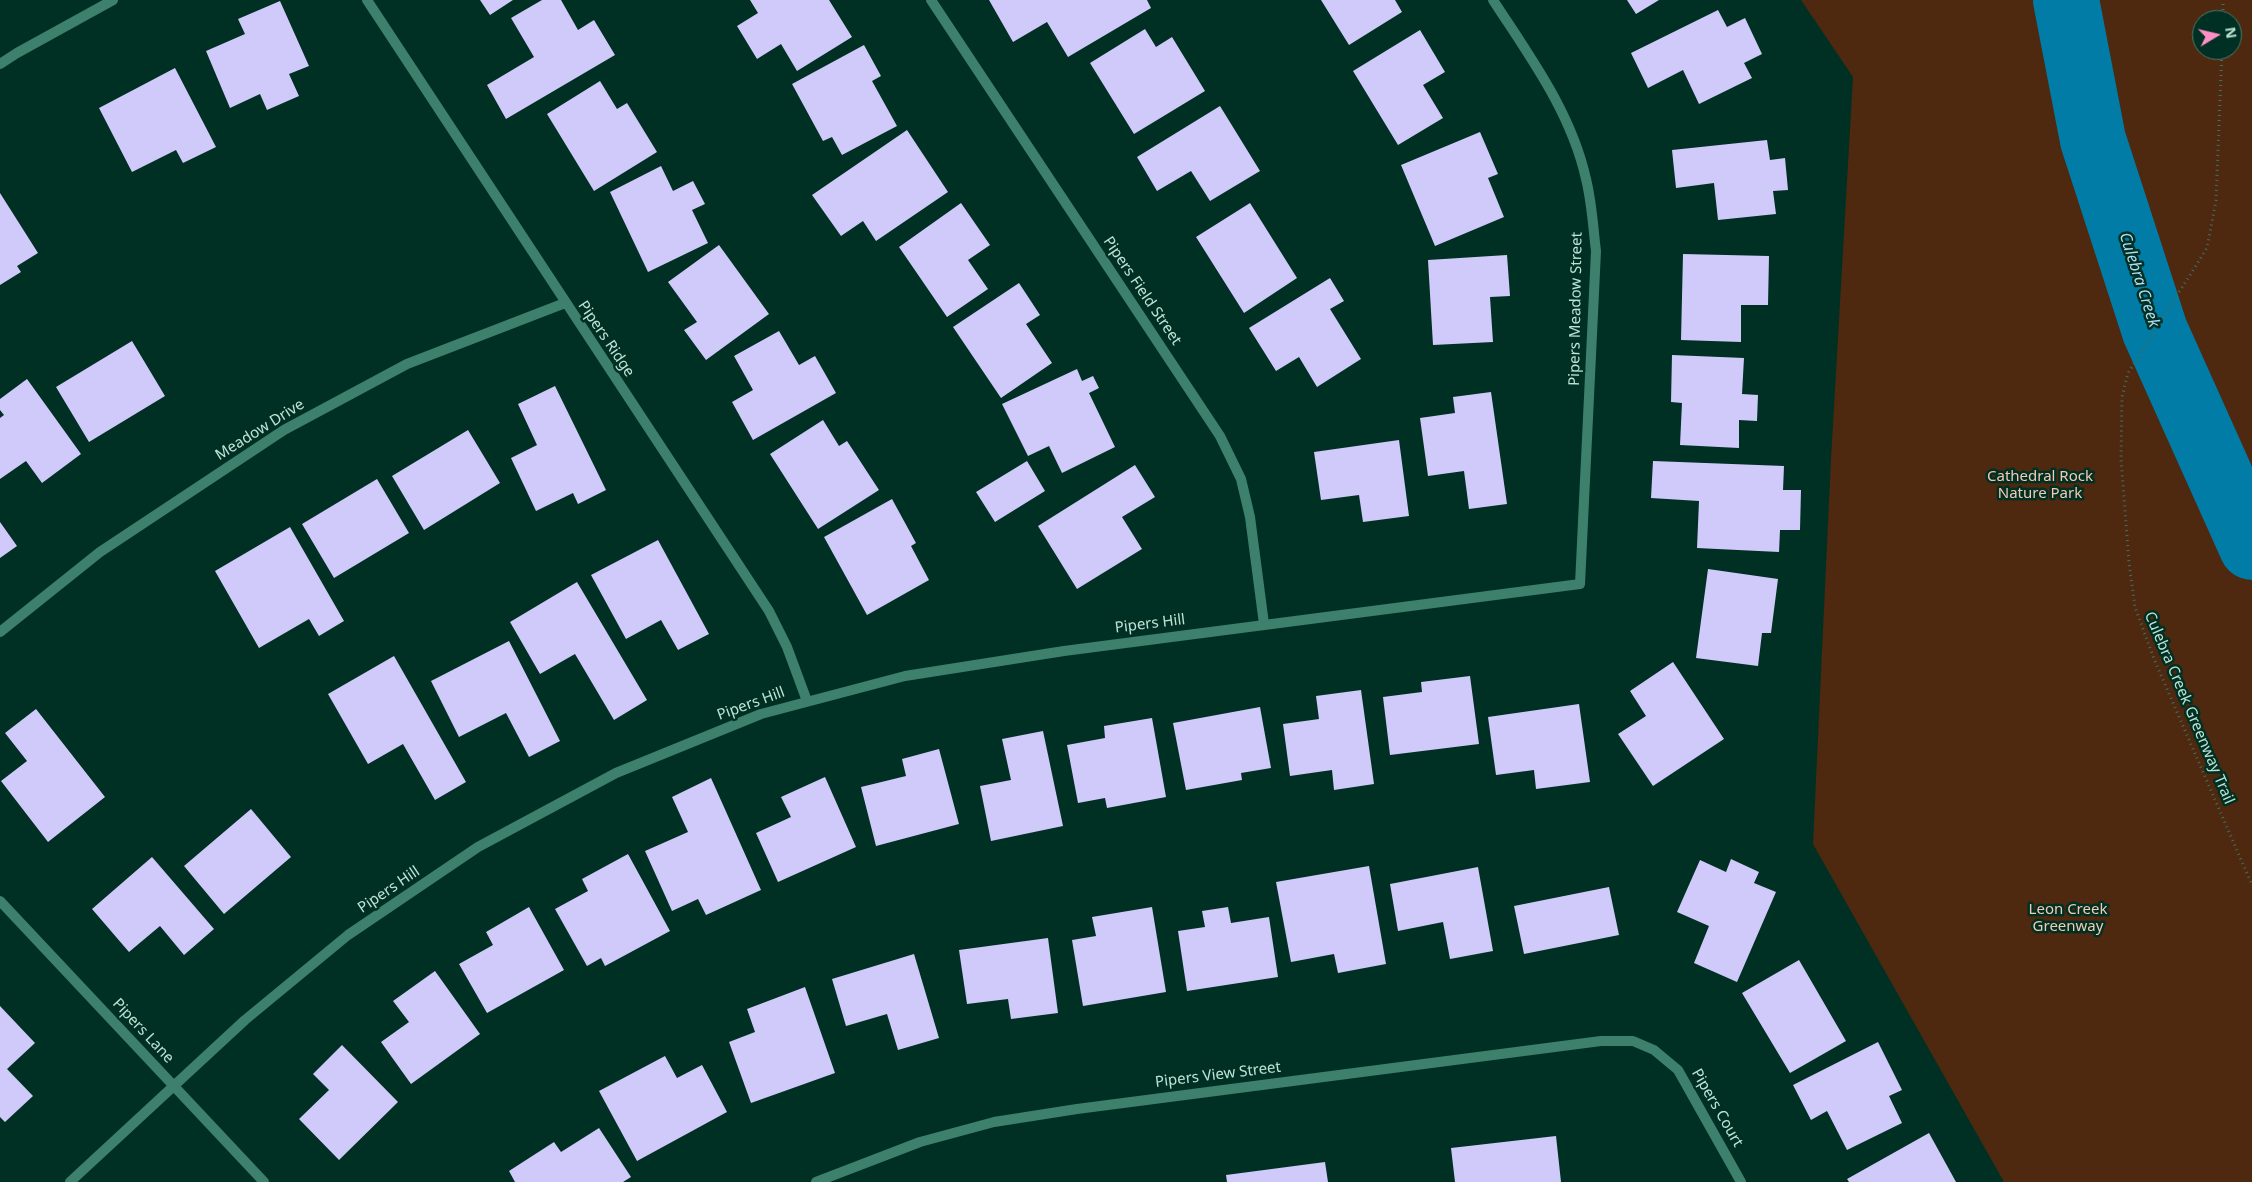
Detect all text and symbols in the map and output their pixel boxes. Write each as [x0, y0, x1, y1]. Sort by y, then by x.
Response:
north arrow [2192, 10, 2242, 60]
text: N [2221, 26, 2242, 40]
water label: Culebra Creek [2115, 230, 2163, 330]
street label: Pipers Meadow Street [1566, 232, 1586, 386]
street label: Pipers Field Street [1099, 233, 1185, 349]
street label: Pipers Ridge [574, 297, 638, 381]
street label: Meadow Drive [212, 396, 308, 464]
park label: Cathedral Rock Nature Park [1987, 468, 2093, 503]
street label: Culebra Creek Greenway Trail [2140, 609, 2238, 807]
street label: Pipers Hill [1114, 611, 1186, 637]
street label: Pipers Hill [715, 683, 787, 725]
street label: Pipers Hill [355, 863, 423, 917]
park label: Leon Creek Greenway [2029, 901, 2107, 936]
street label: Pipers Lane [108, 995, 178, 1067]
street label: Pipers View Street [1154, 1058, 1282, 1092]
street label: Pipers Court [1687, 1066, 1747, 1150]

